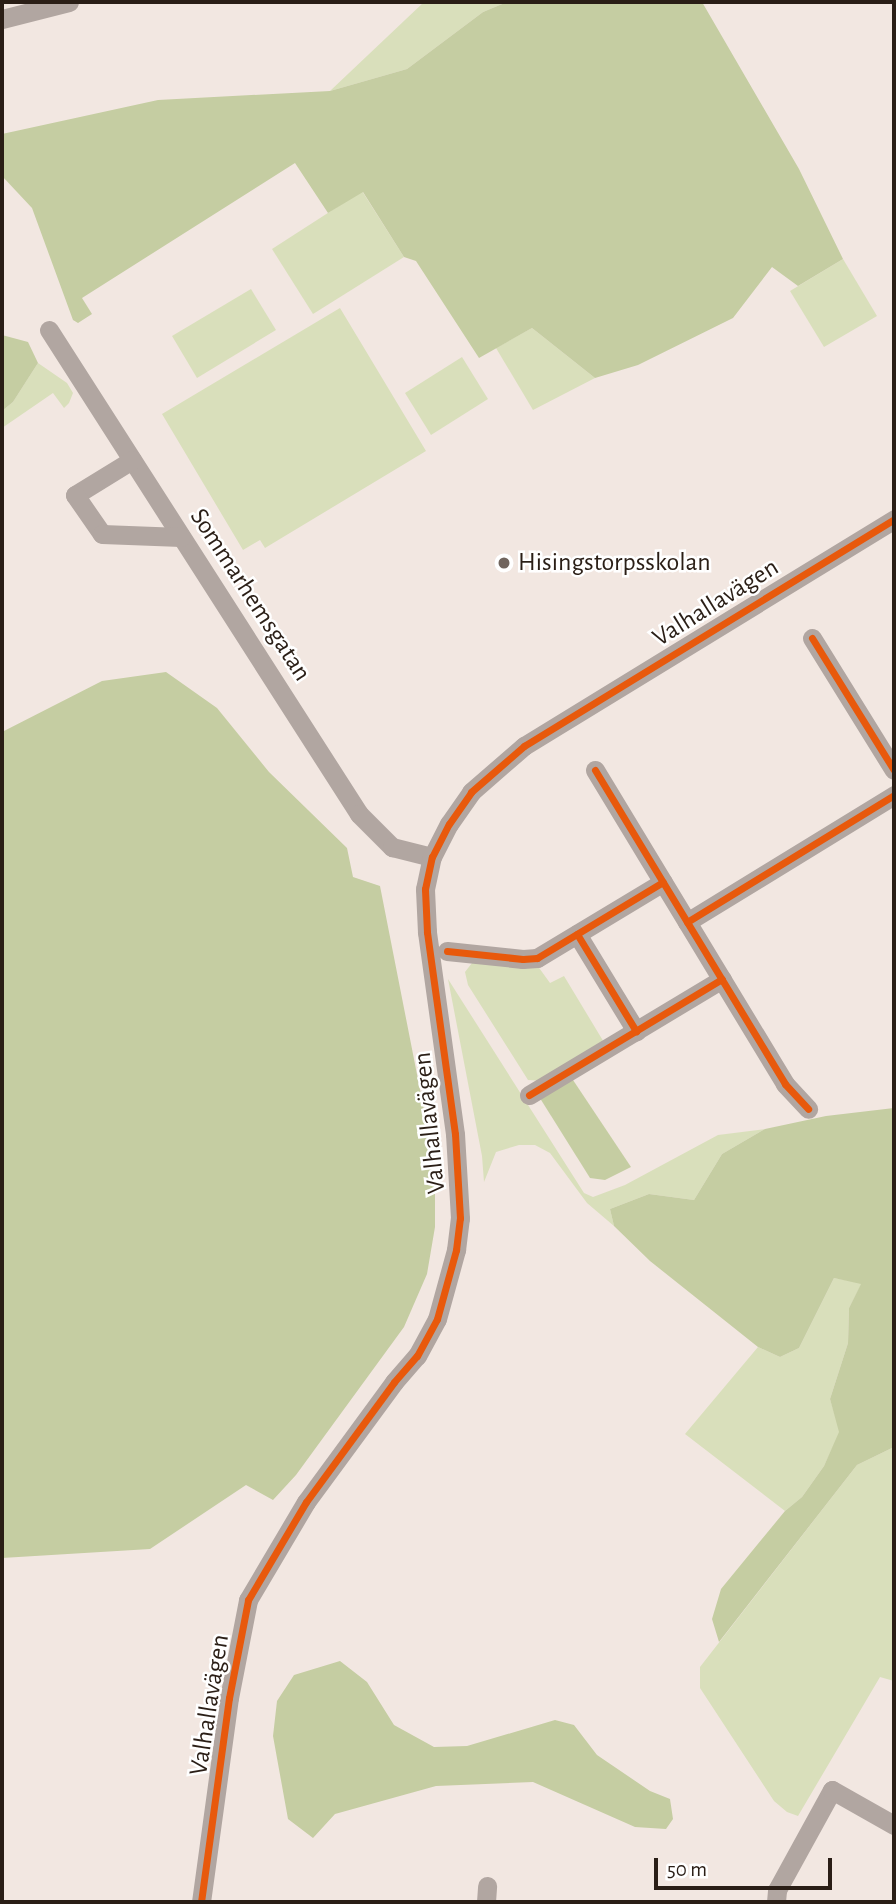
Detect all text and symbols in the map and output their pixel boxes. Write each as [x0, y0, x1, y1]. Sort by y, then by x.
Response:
street label: Sommarhemsgatan [183, 503, 317, 687]
place label: Hisingstorpsskolan [518, 547, 711, 579]
street label: Valhallavägen [647, 552, 785, 654]
marker: Hisingstorpsskolan [496, 555, 512, 571]
street label: Valhallavägen [407, 1051, 453, 1195]
street label: Valhallavägen [183, 1632, 237, 1778]
scale bar [658, 1844, 836, 1888]
text: 50 m [667, 1859, 707, 1880]

